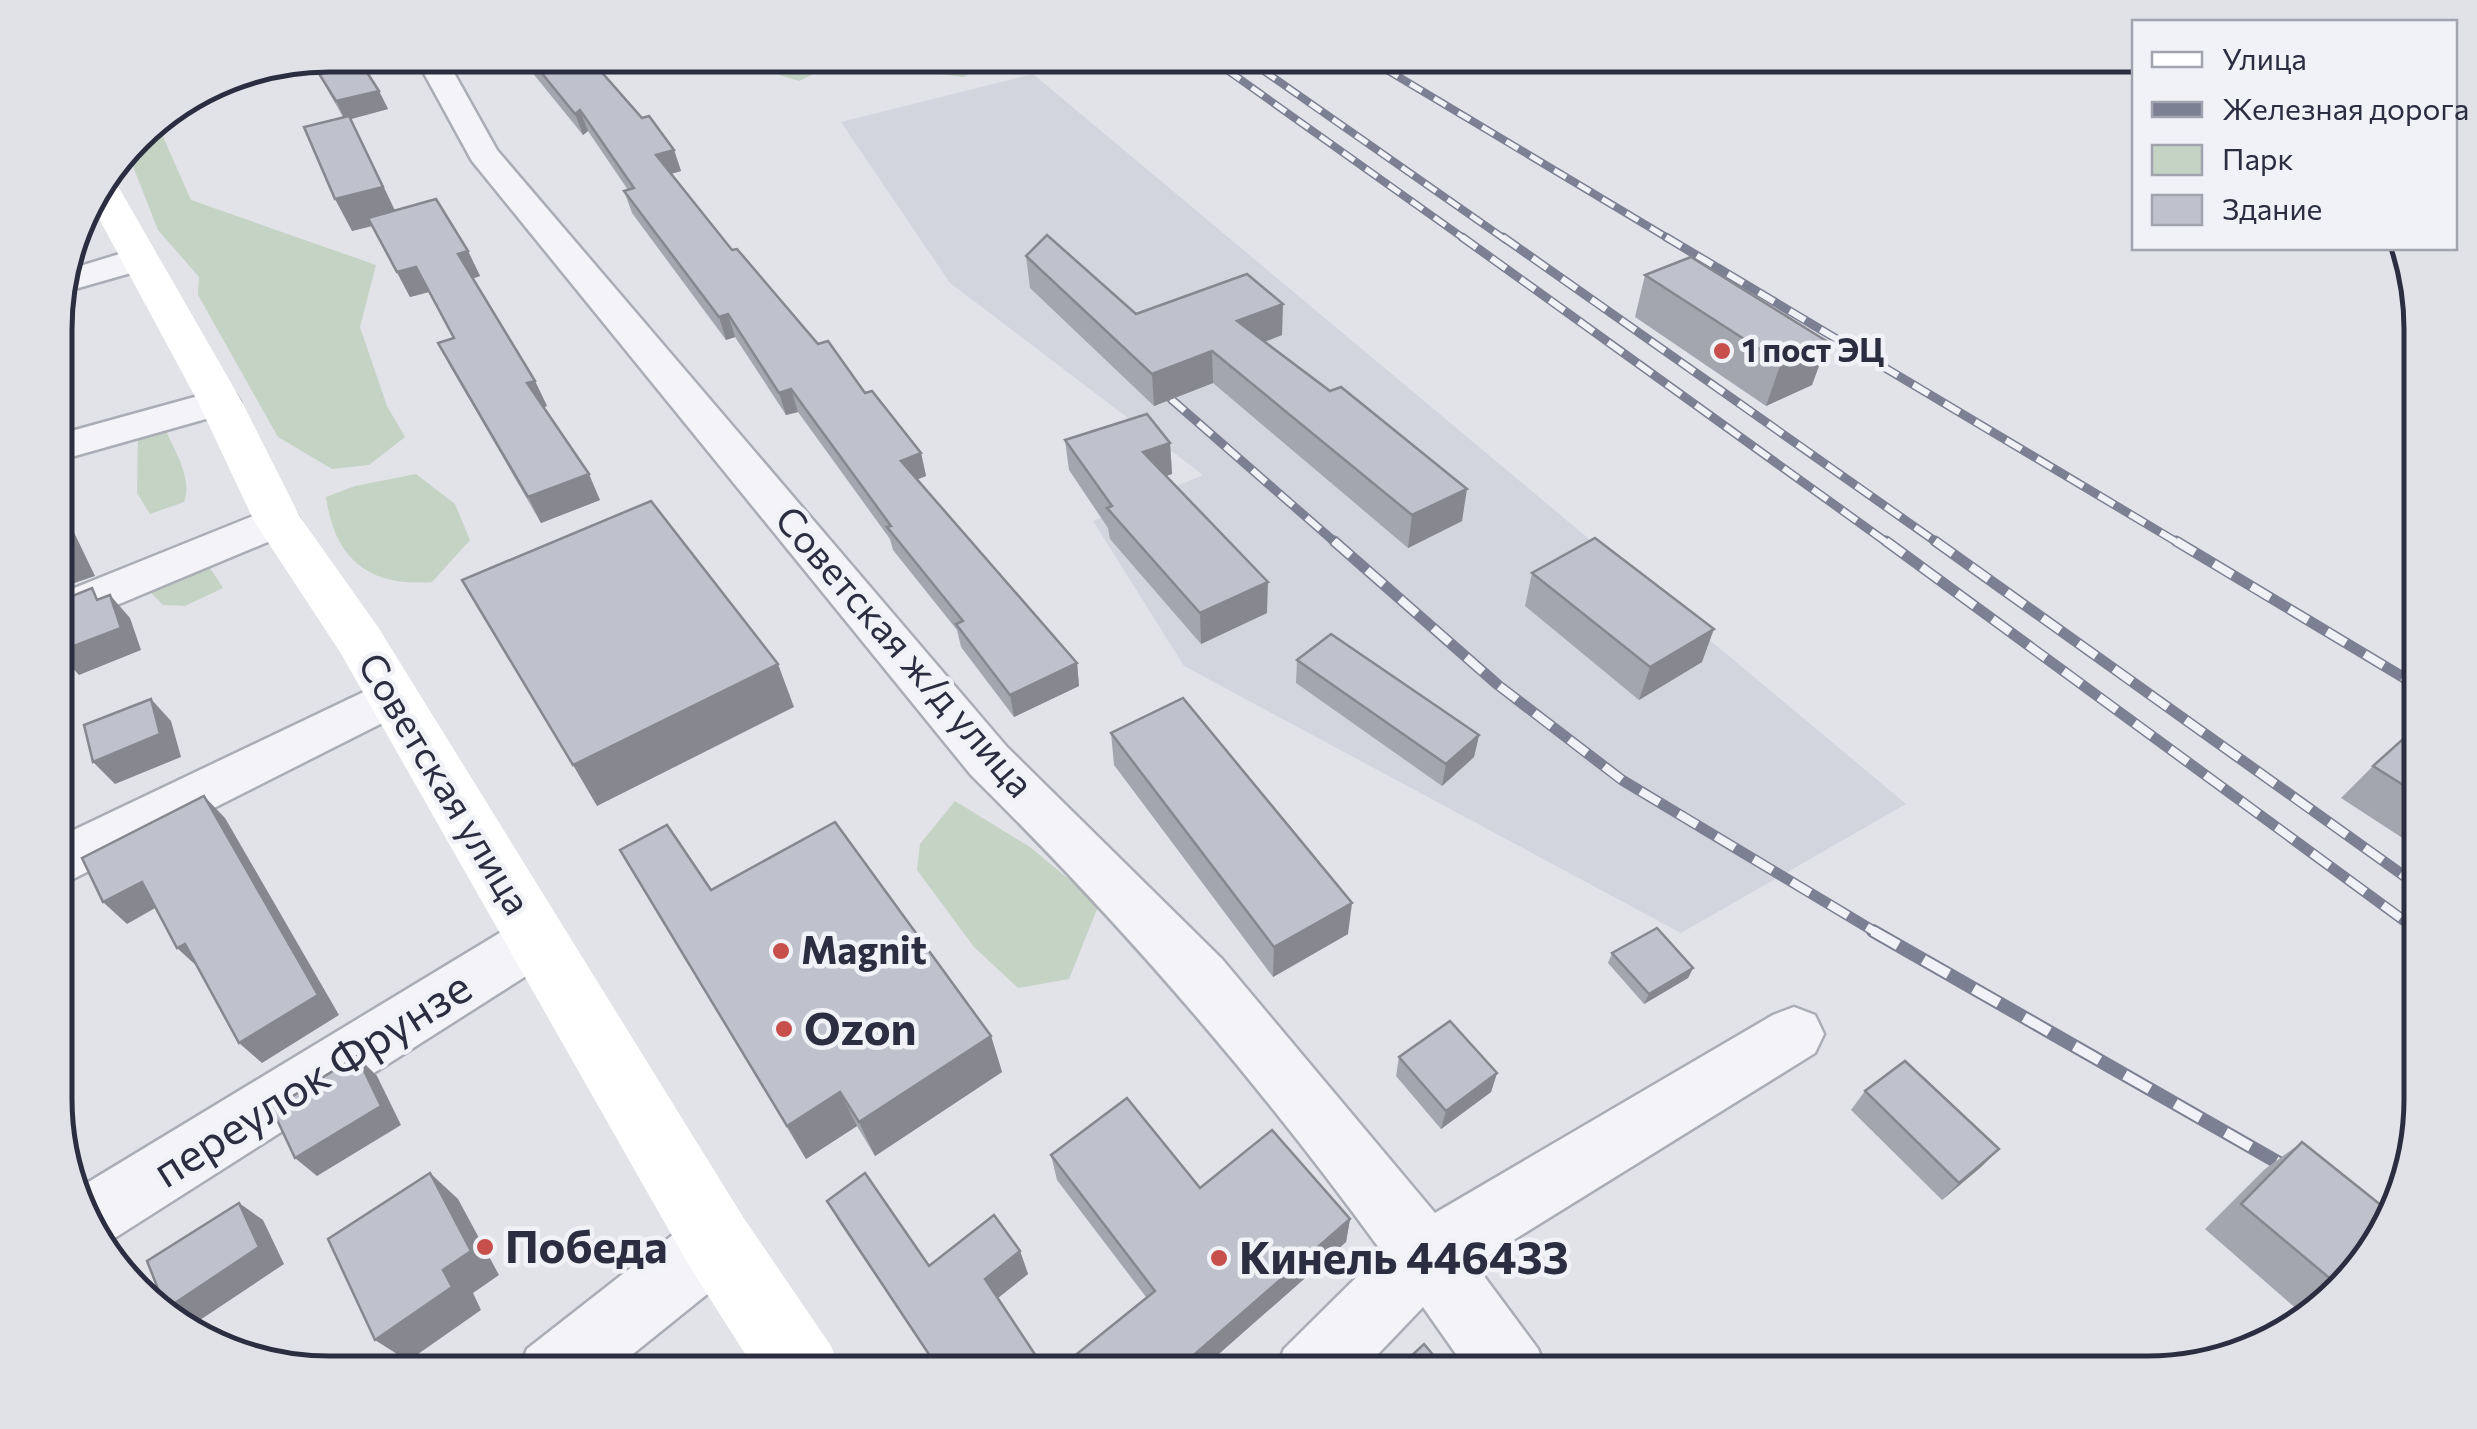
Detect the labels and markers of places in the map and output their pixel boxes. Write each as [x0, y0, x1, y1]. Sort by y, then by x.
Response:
place label: 1 пост ЭЦ [1742, 329, 1884, 369]
marker: 1 пост ЭЦ [1711, 340, 1733, 362]
place label: Magnit [801, 925, 927, 972]
marker: Magnit [770, 940, 792, 962]
place label: Ozon [804, 999, 917, 1054]
marker: Ozon [773, 1018, 795, 1040]
place label: Победа [505, 1217, 668, 1272]
place label: Кинель 446433 [1239, 1228, 1569, 1283]
marker: Победа [474, 1236, 496, 1258]
marker: Кинель 446433 [1208, 1247, 1230, 1269]

